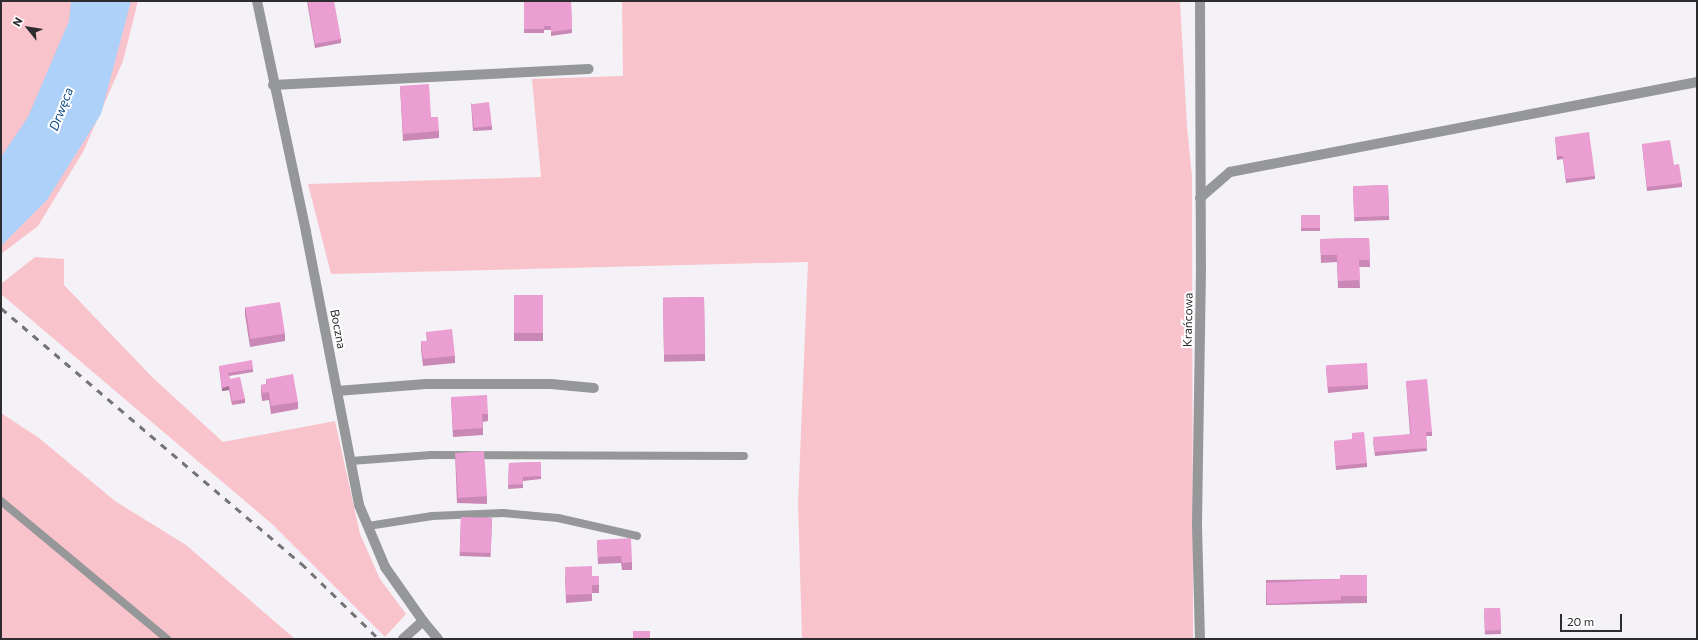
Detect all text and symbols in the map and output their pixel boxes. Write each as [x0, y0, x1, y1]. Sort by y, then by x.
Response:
north arrow [8, 8, 48, 48]
text: N [9, 15, 25, 29]
water label: Drwęca [46, 85, 76, 133]
street label: Krańcowa [1180, 293, 1196, 347]
street label: Boczna [327, 308, 349, 350]
scale bar [1562, 606, 1624, 632]
text: 20 m [1567, 614, 1594, 628]

